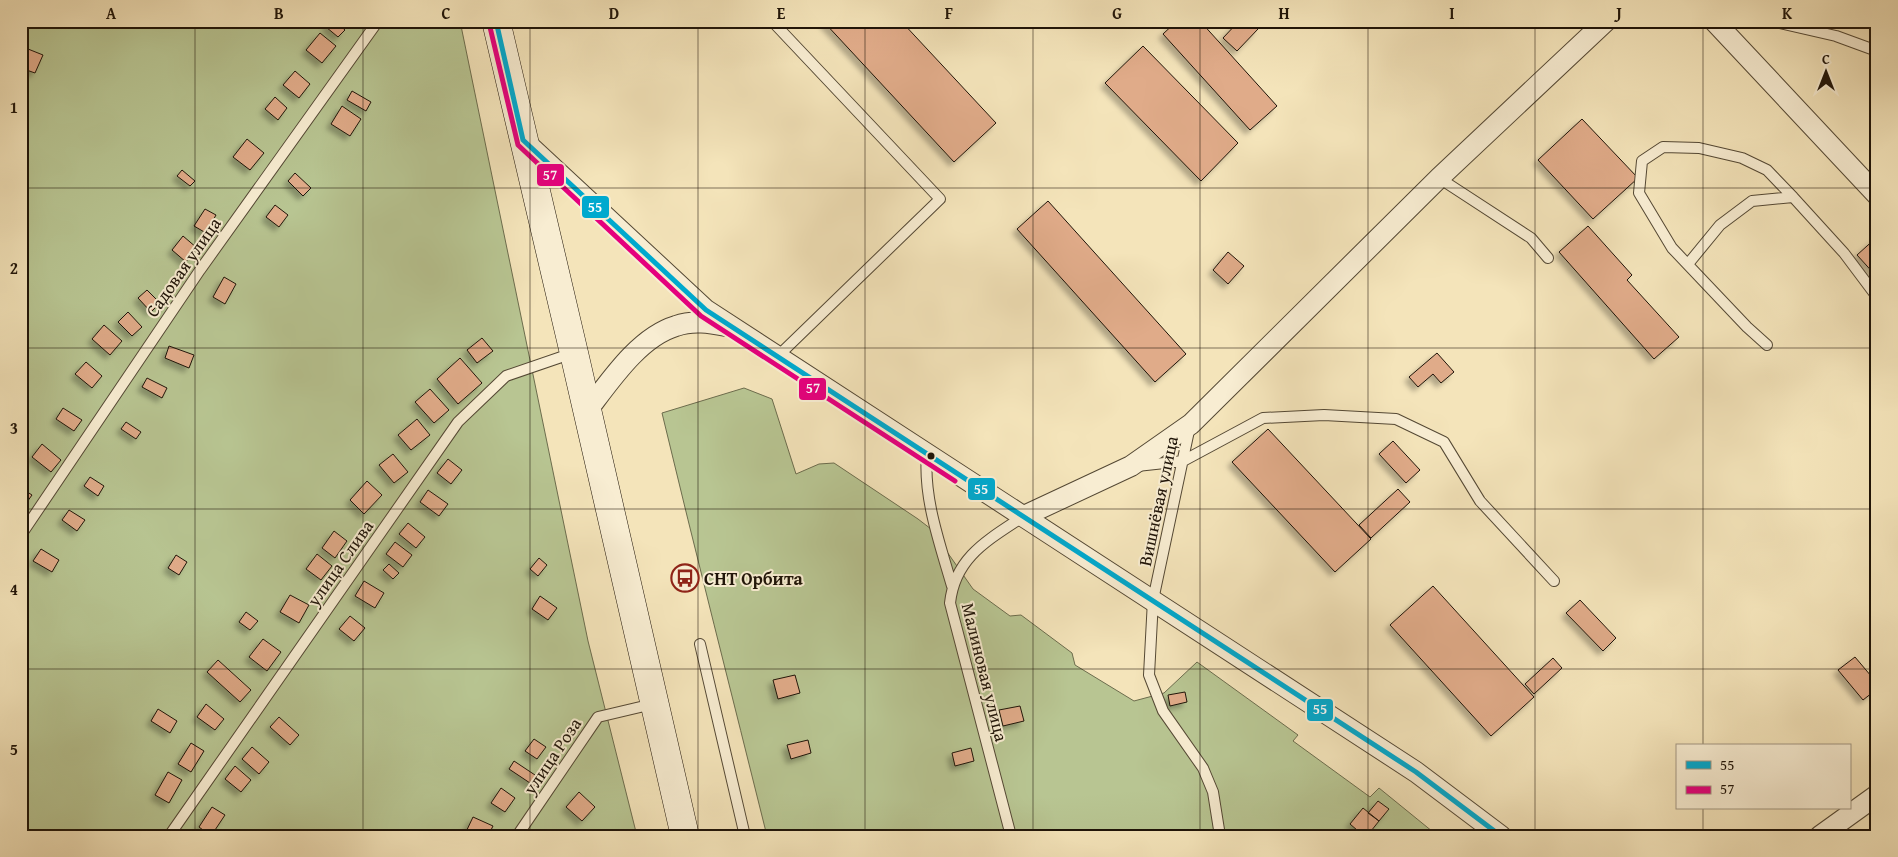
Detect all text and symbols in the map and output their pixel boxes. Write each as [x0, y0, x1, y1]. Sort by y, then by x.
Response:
text: A [106, 1, 117, 25]
text: B [274, 1, 284, 25]
text: C [441, 1, 451, 25]
text: D [609, 1, 619, 25]
text: E [777, 1, 786, 25]
text: F [945, 1, 953, 25]
text: G [1112, 1, 1122, 25]
text: H [1278, 1, 1290, 25]
text: I [1449, 1, 1455, 25]
text: J [1613, 1, 1622, 25]
text: K [1782, 1, 1793, 25]
north arrow [1800, 48, 1850, 98]
text: С [1822, 49, 1830, 69]
text: 1 [10, 95, 18, 119]
line badge: 57 [536, 163, 565, 187]
text: 57 [543, 165, 557, 185]
line badge: 55 [581, 195, 610, 219]
text: 55 [588, 197, 602, 217]
street label: Садовая улица [139, 211, 228, 322]
text: 2 [10, 256, 18, 280]
line badge: 57 [798, 377, 827, 401]
text: 57 [806, 378, 820, 398]
text: 3 [10, 416, 18, 440]
street label: Вишнёвая улица [1131, 433, 1185, 569]
unlabelled marker [926, 451, 936, 461]
line badge: 55 [967, 477, 996, 501]
text: 55 [974, 479, 988, 499]
street label: улица Слива [300, 514, 380, 613]
bus stop icon: СНТ Орбита [670, 563, 700, 593]
place label: СНТ Орбита [704, 565, 804, 592]
text: 4 [10, 577, 18, 601]
street label: Малиновая улица [955, 600, 1015, 745]
line badge: 55 [1306, 698, 1334, 722]
text: 55 [1313, 699, 1327, 719]
street label: улица Роза [516, 712, 588, 801]
text: 5 [10, 737, 18, 761]
legend [1676, 744, 1850, 810]
text: 55 [1720, 754, 1734, 775]
text: 57 [1720, 778, 1734, 799]

